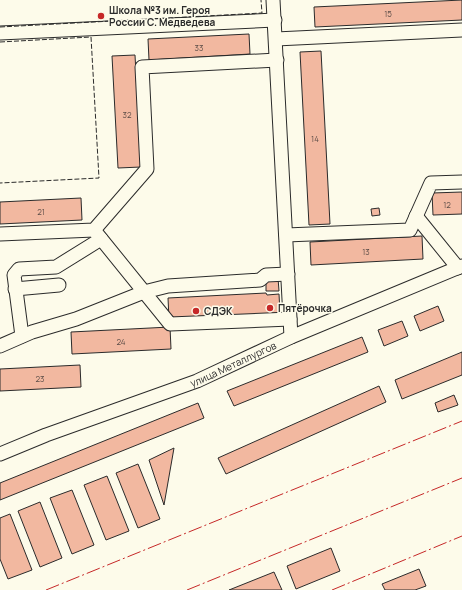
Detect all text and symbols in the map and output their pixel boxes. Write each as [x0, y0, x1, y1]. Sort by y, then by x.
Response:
place label: Школа №3 им. Героя России С. Медведева [109, 3, 215, 29]
house number: 15 [384, 8, 392, 19]
marker: Школа №3 им. Героя России С. Медведева [96, 11, 106, 21]
house number: 33 [195, 42, 203, 53]
house number: 32 [123, 109, 132, 120]
house number: 14 [311, 133, 319, 144]
house number: 12 [443, 199, 451, 210]
house number: 21 [37, 206, 45, 217]
house number: 13 [362, 246, 370, 257]
place label: Пятёрочка [278, 301, 332, 315]
marker: Пятёрочка [265, 303, 275, 313]
place label: СДЭК [204, 304, 233, 318]
marker: СДЭК [191, 306, 201, 316]
house number: 24 [116, 336, 126, 347]
street label: улица Металлургов [188, 338, 279, 390]
house number: 23 [36, 373, 44, 384]

